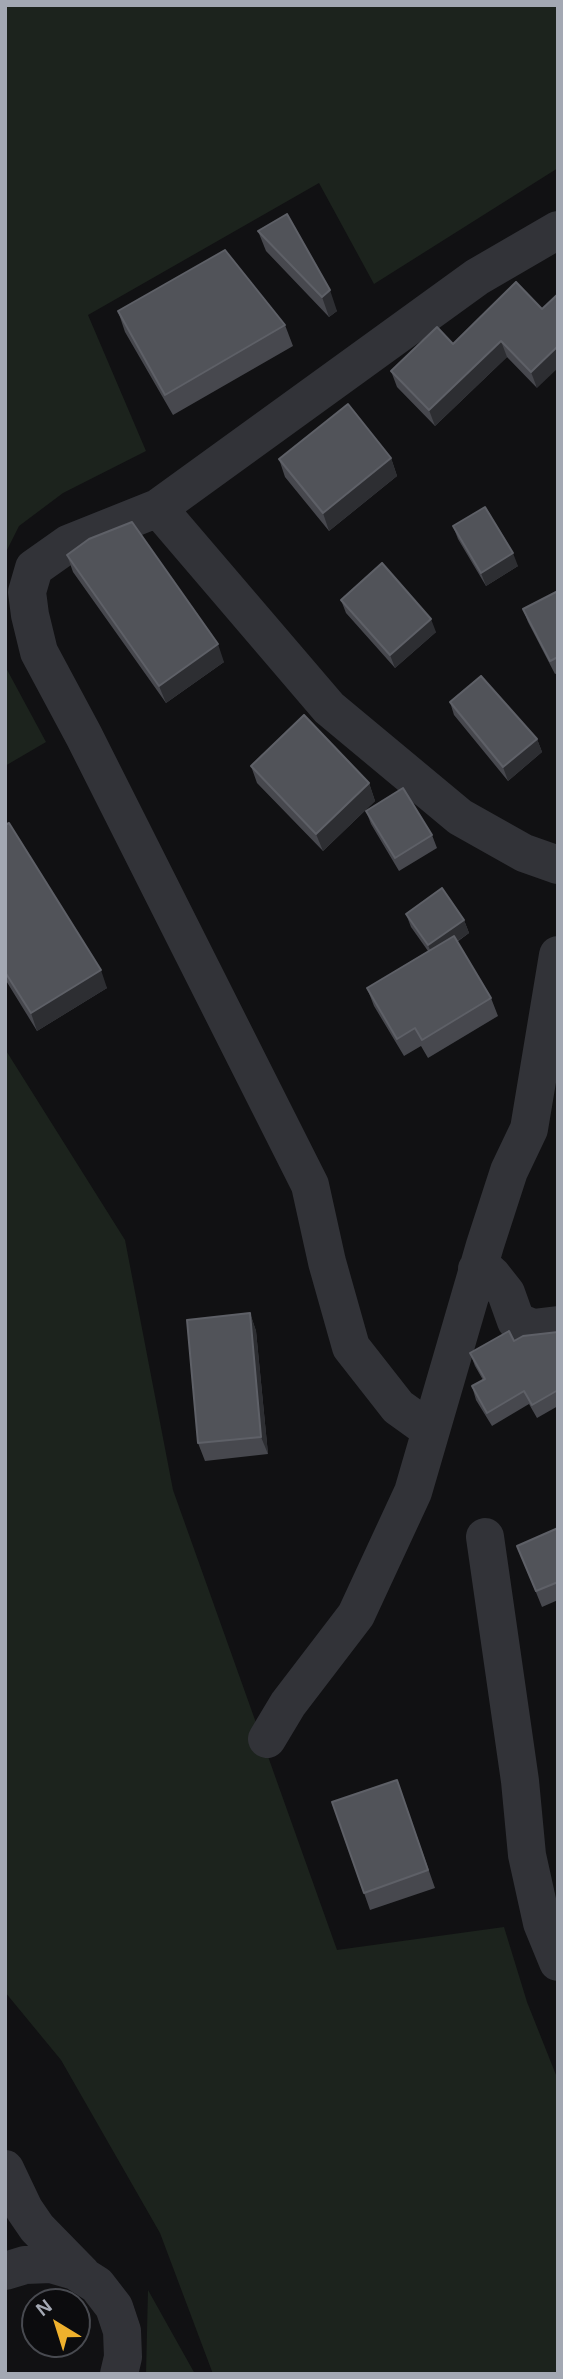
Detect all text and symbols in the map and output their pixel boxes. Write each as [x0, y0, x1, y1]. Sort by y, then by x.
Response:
north arrow [21, 2288, 91, 2358]
text: N [32, 2295, 56, 2320]

